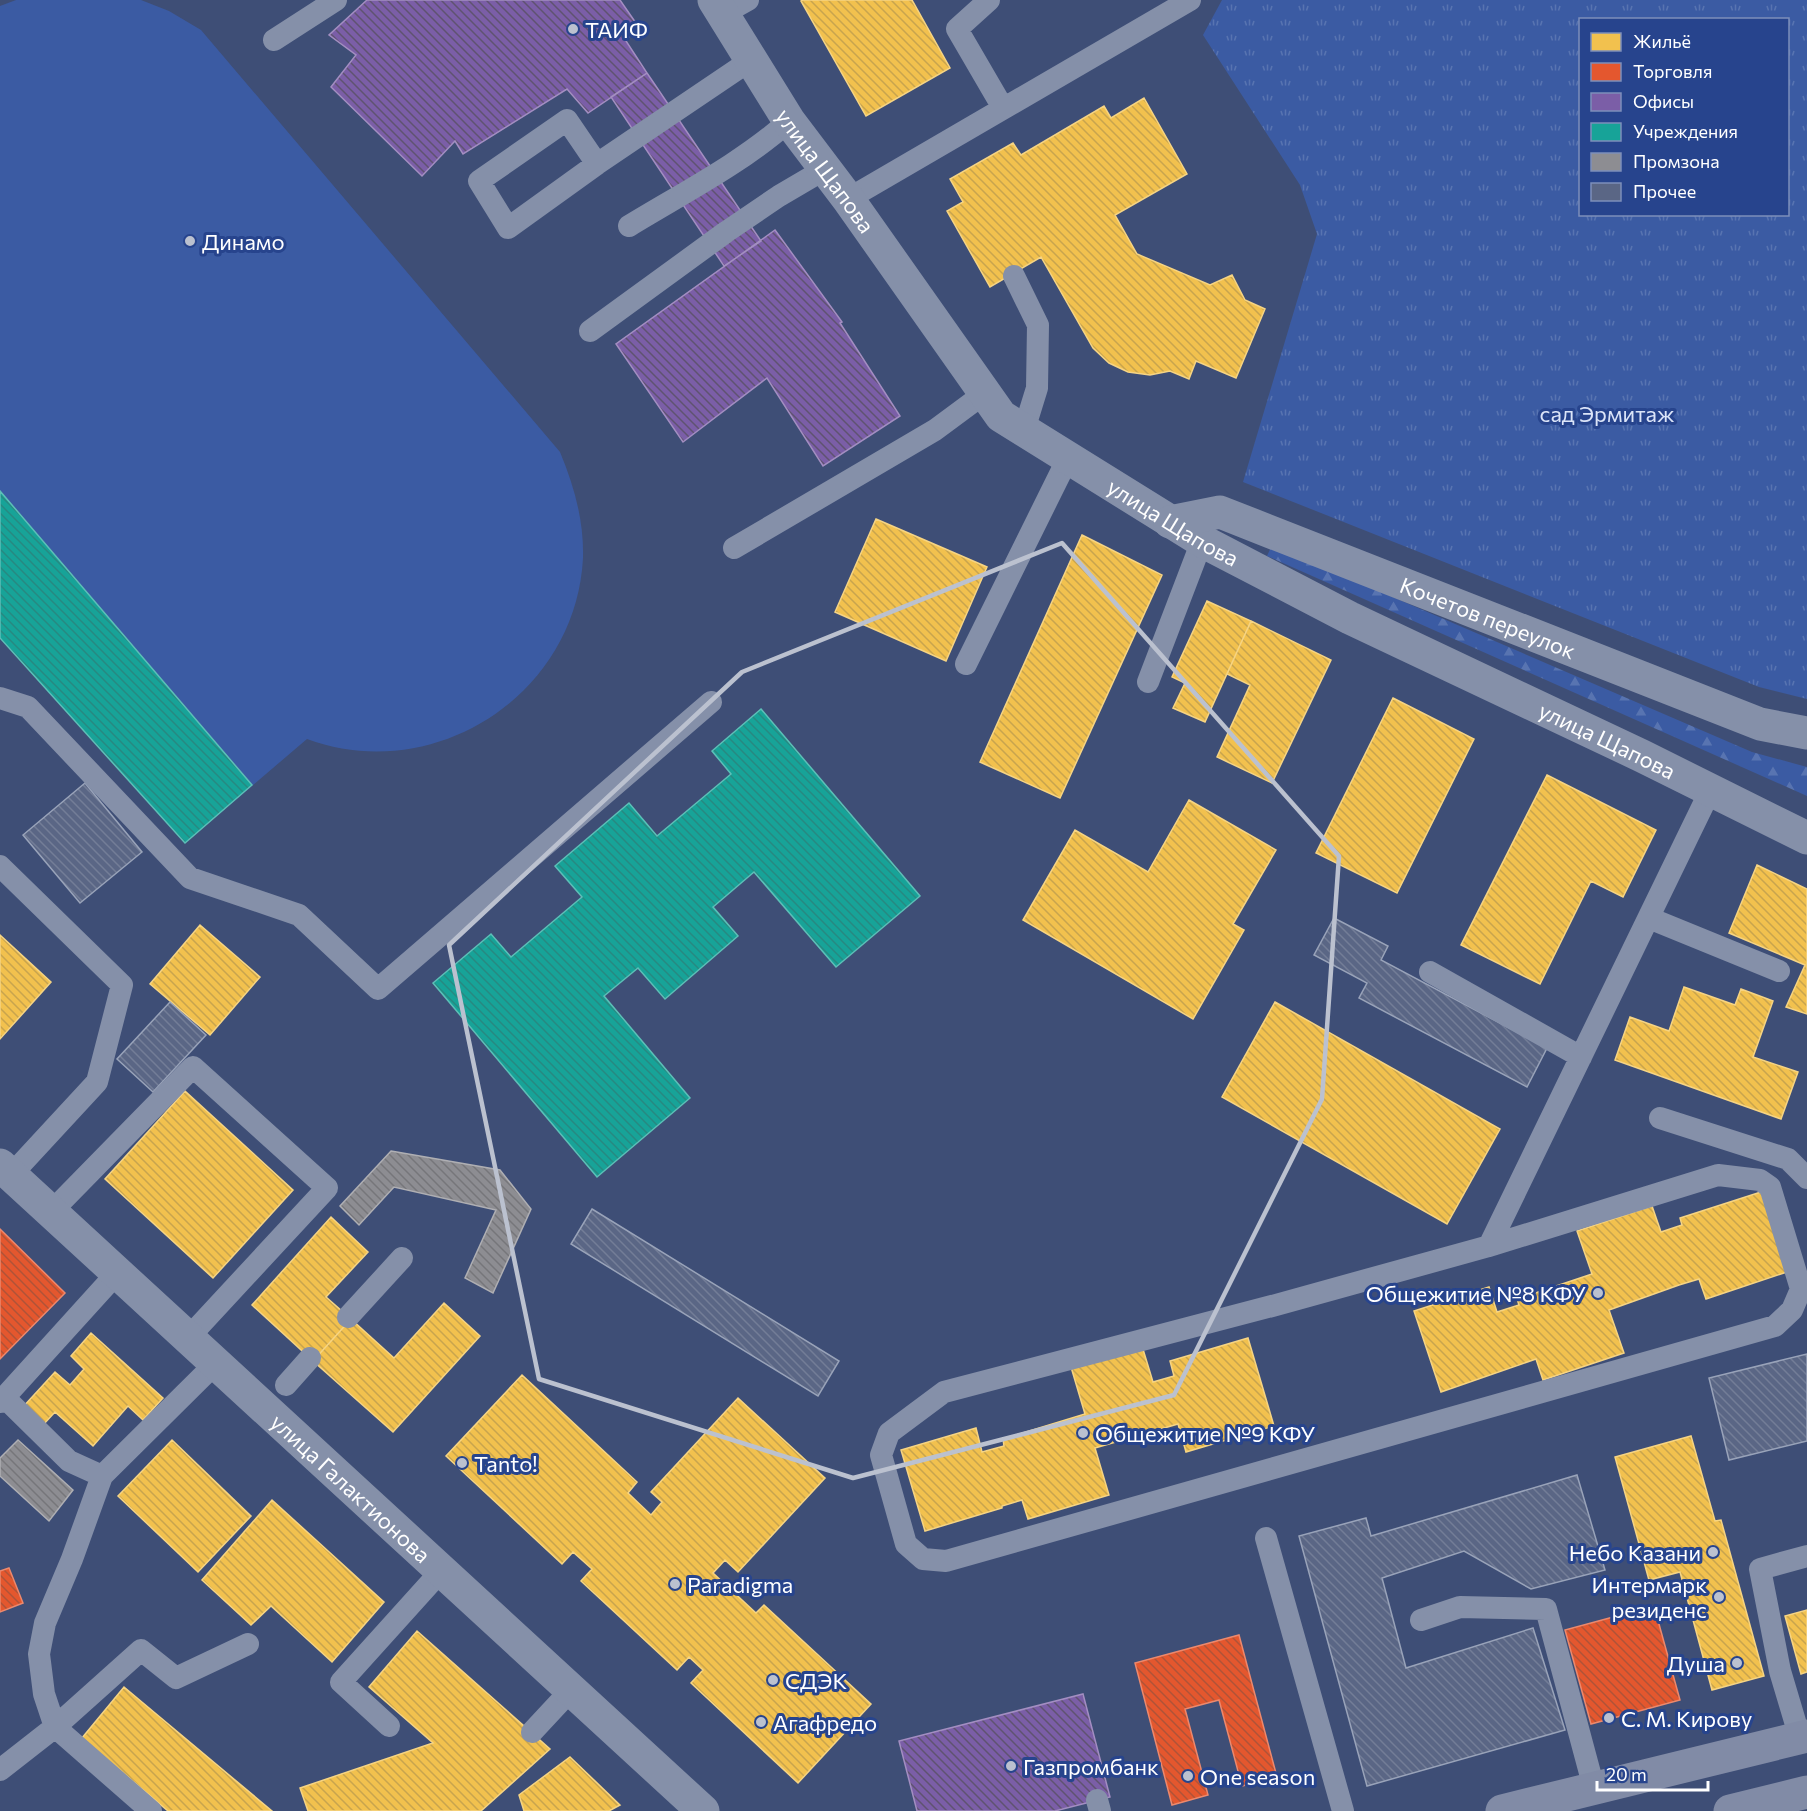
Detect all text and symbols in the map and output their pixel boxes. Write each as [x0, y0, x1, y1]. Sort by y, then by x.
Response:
place label: ТАИФ [585, 16, 648, 43]
legend [1579, 18, 1789, 216]
marker: ТАИФ [566, 22, 580, 36]
text: Жильё [1633, 30, 1691, 52]
text: Торговля [1633, 60, 1712, 82]
text: Офисы [1633, 90, 1694, 112]
street label: улица Щапова [771, 103, 881, 238]
text: Учреждения [1633, 120, 1738, 142]
text: Промзона [1633, 150, 1720, 172]
text: Прочее [1633, 180, 1696, 202]
place label: Динамо [202, 228, 285, 255]
marker: Динамо [183, 234, 197, 248]
park label: сад Эрмитаж [1540, 400, 1675, 427]
street label: улица Щапова [1103, 472, 1243, 571]
street label: Кочетов переулок [1396, 571, 1580, 664]
street label: улица Щапова [1535, 696, 1680, 784]
place label: Общежитие №8 КФУ [1366, 1280, 1586, 1307]
marker: Общежитие №8 КФУ [1591, 1286, 1605, 1300]
street label: улица Галактионова [266, 1408, 437, 1568]
place label: Общежитие №9 КФУ [1095, 1420, 1315, 1447]
marker: Общежитие №9 КФУ [1076, 1426, 1090, 1440]
place label: Tanto! [474, 1450, 538, 1477]
marker: Tanto! [455, 1456, 469, 1470]
place label: Небо Казани [1569, 1539, 1701, 1566]
marker: Небо Казани [1706, 1545, 1720, 1559]
place label: Paradigma [687, 1571, 793, 1598]
place label: Интермарк резиденс [1592, 1571, 1707, 1623]
marker: Paradigma [668, 1577, 682, 1591]
marker: Интермарк резиденс [1712, 1590, 1726, 1604]
place label: Душа [1667, 1650, 1725, 1677]
marker: Душа [1730, 1656, 1744, 1670]
place label: СДЭК [785, 1667, 847, 1694]
marker: СДЭК [766, 1673, 780, 1687]
place label: С. М. Кирову [1621, 1705, 1752, 1732]
place label: Агафредо [773, 1709, 877, 1736]
marker: С. М. Кирову [1602, 1711, 1616, 1725]
marker: Агафредо [754, 1715, 768, 1729]
place label: Газпромбанк [1023, 1753, 1159, 1780]
scale bar [1597, 1754, 1708, 1792]
marker: Газпромбанк [1004, 1759, 1018, 1773]
place label: One season [1200, 1763, 1315, 1790]
text: 20 m [1606, 1763, 1647, 1785]
marker: One season [1181, 1769, 1195, 1783]

